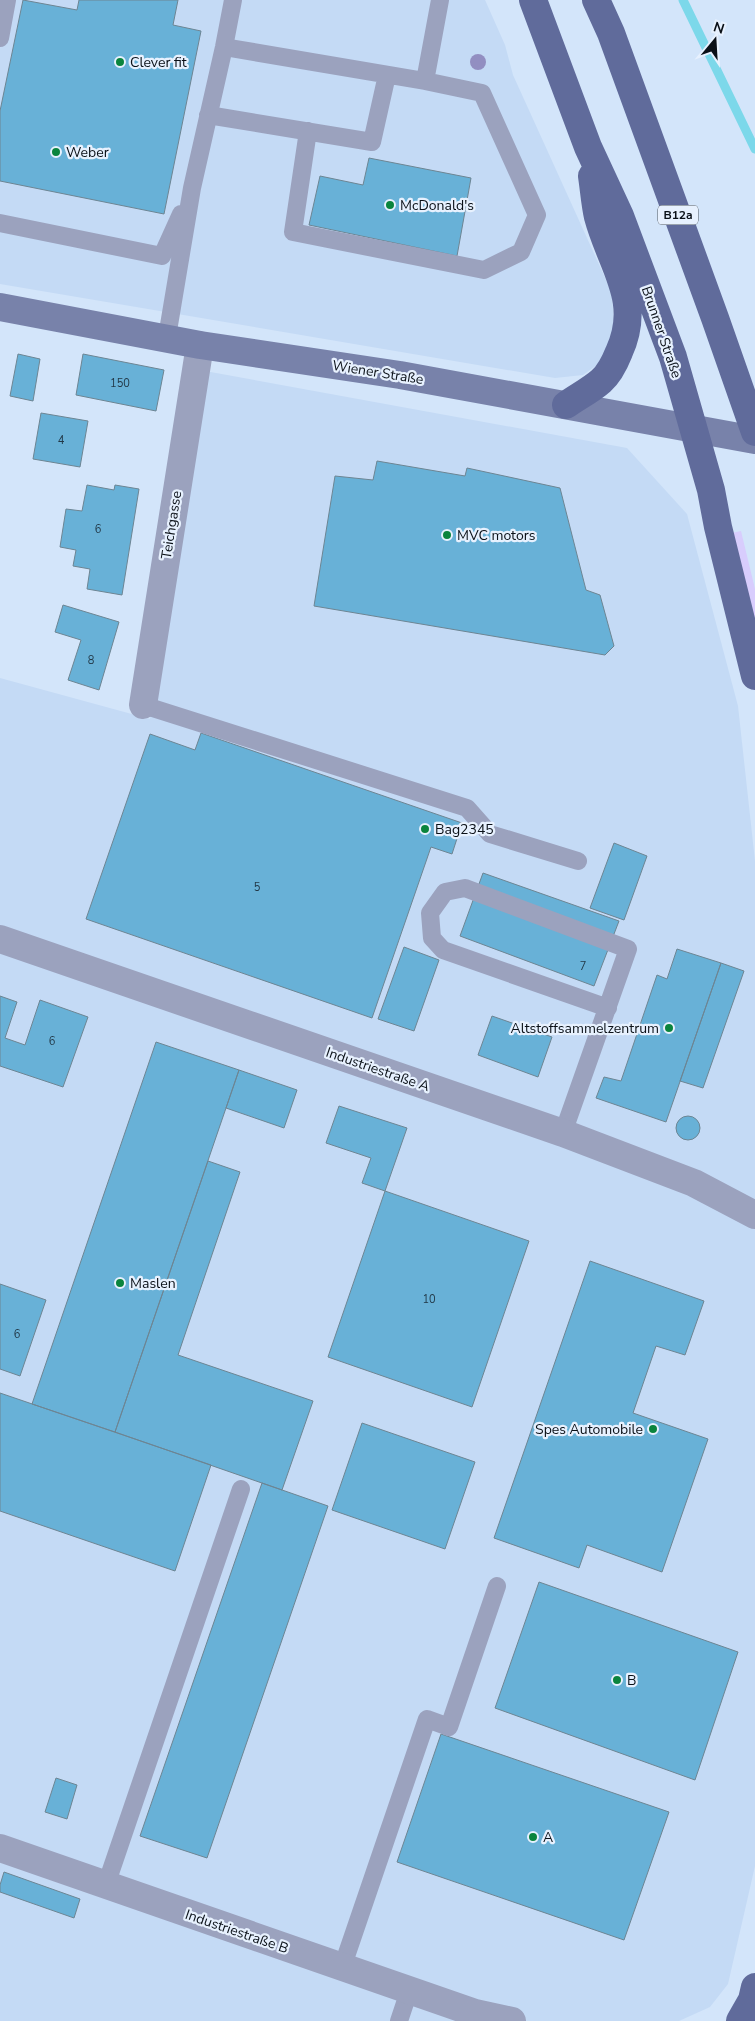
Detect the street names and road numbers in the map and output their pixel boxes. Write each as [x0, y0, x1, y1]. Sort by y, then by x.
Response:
road number: B12a [658, 206, 698, 224]
street label: Brunner Straße [637, 284, 686, 381]
street label: Wiener Straße [331, 356, 425, 389]
street label: Teichgasse [157, 490, 186, 561]
street label: Industriestraße A [323, 1043, 432, 1096]
street label: Industriestraße B [183, 1905, 291, 1958]

